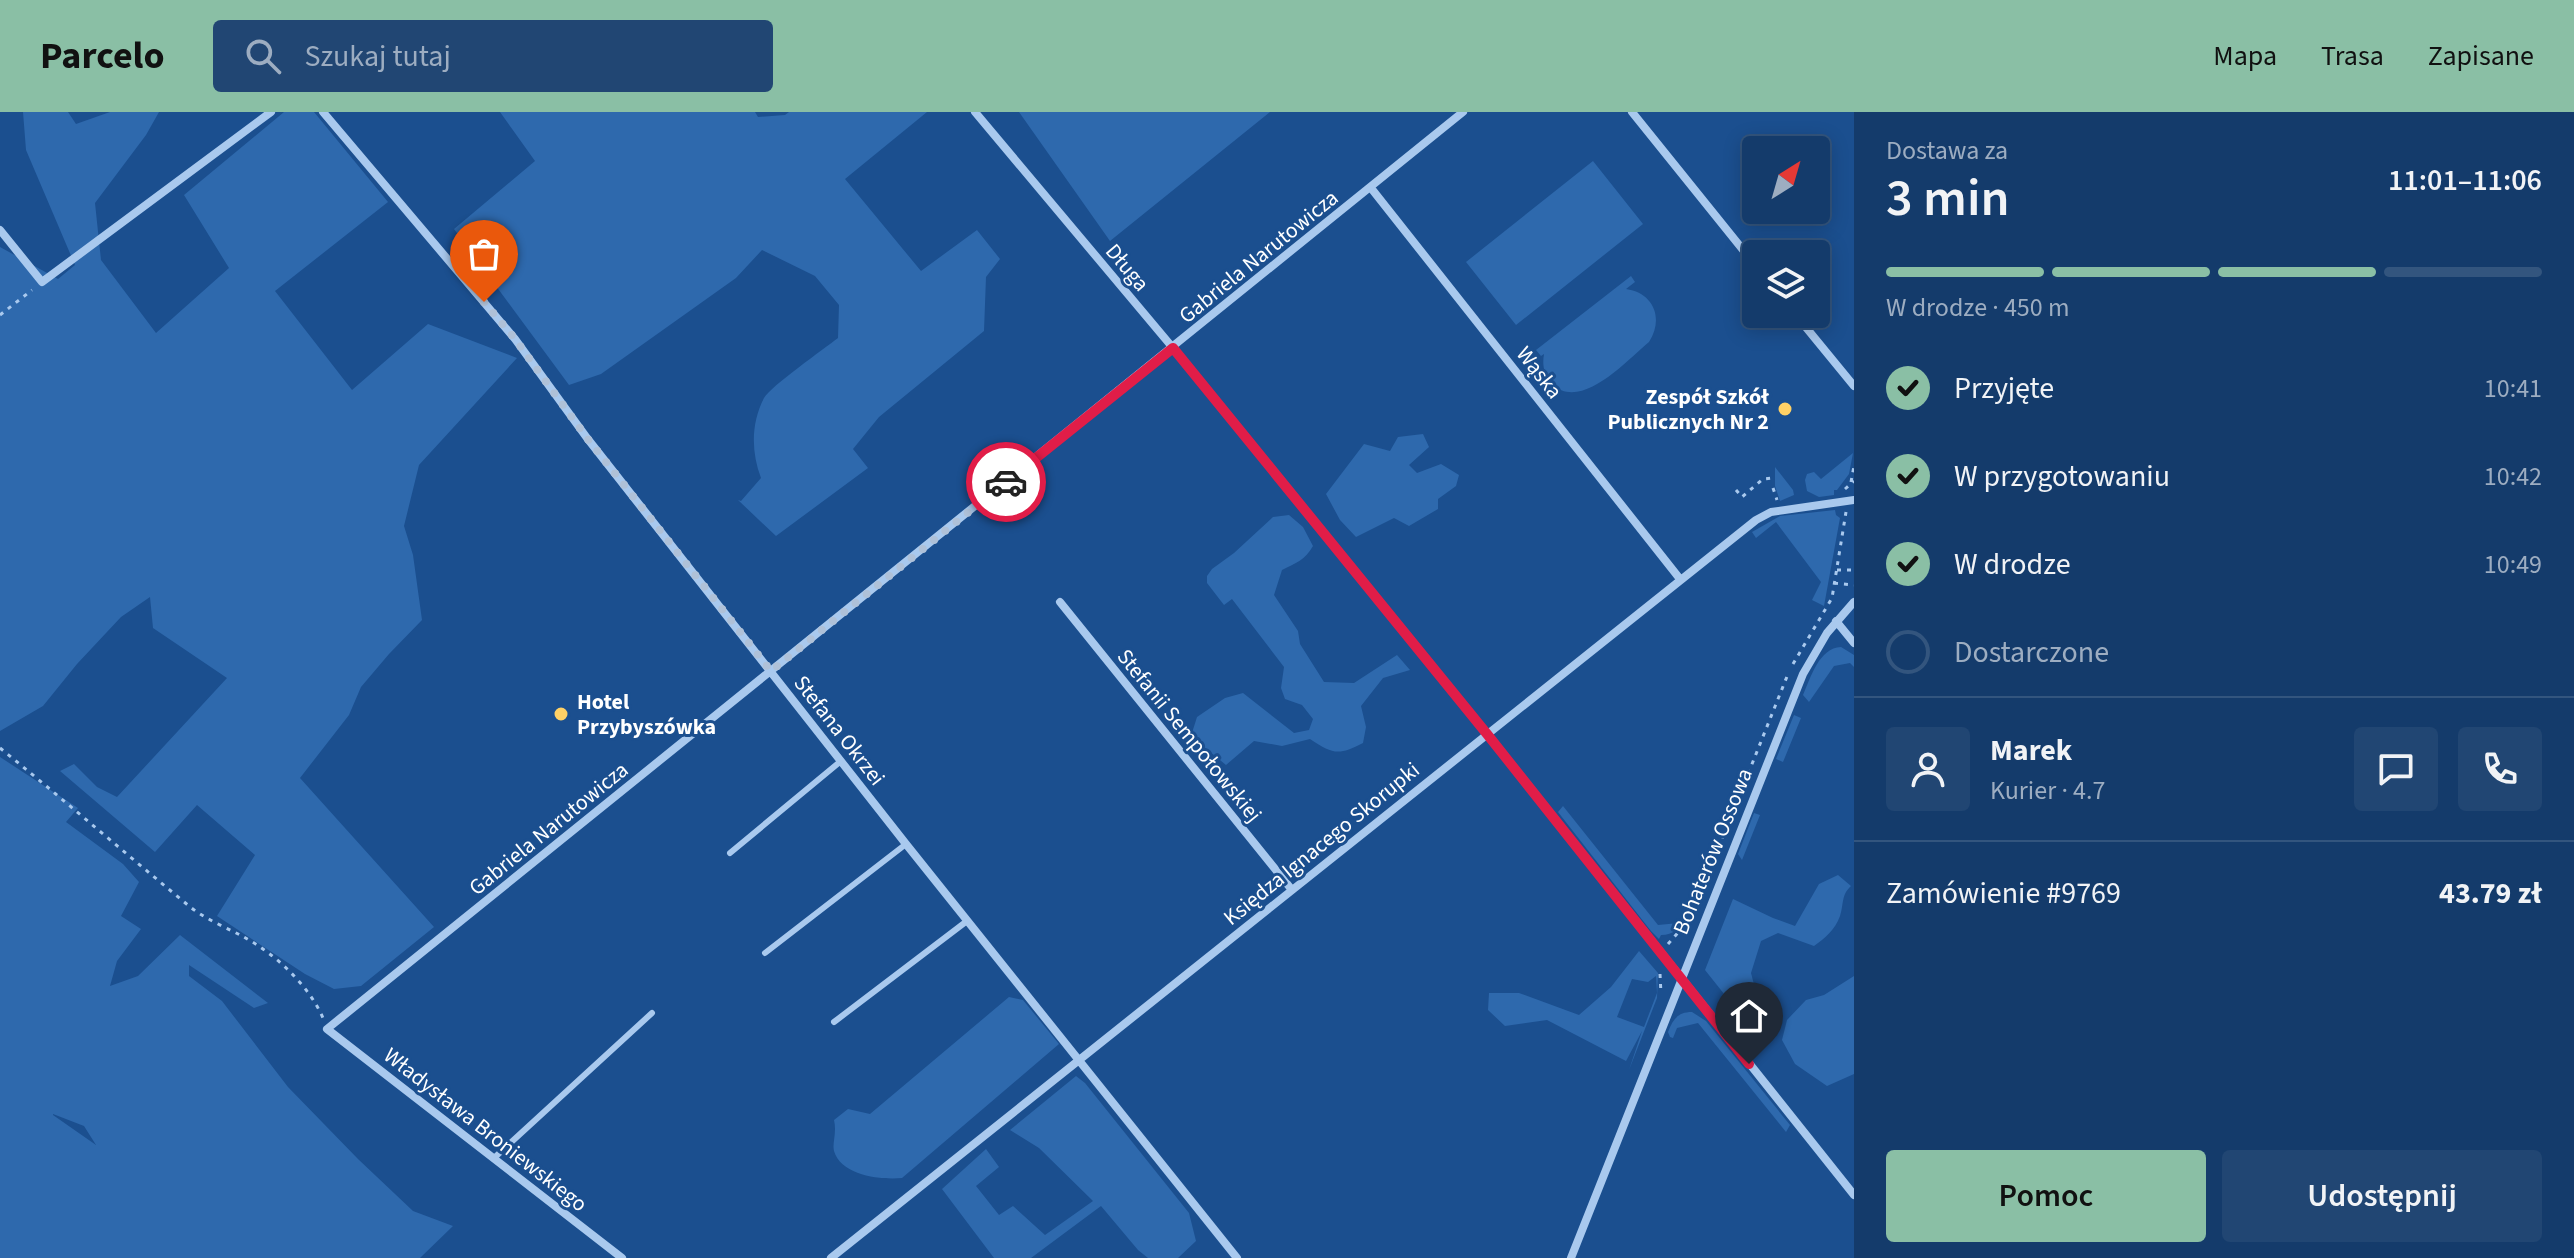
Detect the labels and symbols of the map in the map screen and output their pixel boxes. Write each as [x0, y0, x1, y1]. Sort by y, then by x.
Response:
north arrow [1742, 136, 1830, 224]
street label: Gabriela Narutowicza [1172, 182, 1345, 331]
pin [450, 220, 518, 302]
street label: Długa [1098, 237, 1157, 299]
street label: Wąska [1508, 340, 1570, 406]
place label: Zespół Szkół Publicznych Nr 2 [1607, 381, 1770, 438]
marker: Zespół Szkół Publicznych Nr 2 [1776, 400, 1794, 418]
courier [966, 442, 1046, 522]
street label: Stefanii Sempołowskiej [1109, 642, 1269, 829]
street label: Stefana Okrzei [786, 669, 893, 793]
place label: Hotel Przybyszówka [577, 686, 716, 743]
marker: Hotel Przybyszówka [552, 705, 570, 723]
street label: Gabriela Narutowicza [462, 754, 635, 903]
street label: Księdza Ignacego Skorupki [1217, 754, 1427, 933]
street label: Bohaterów Ossowa [1665, 763, 1761, 939]
pin [1715, 982, 1783, 1064]
street label: Władysława Broniewskiego [377, 1040, 594, 1220]

